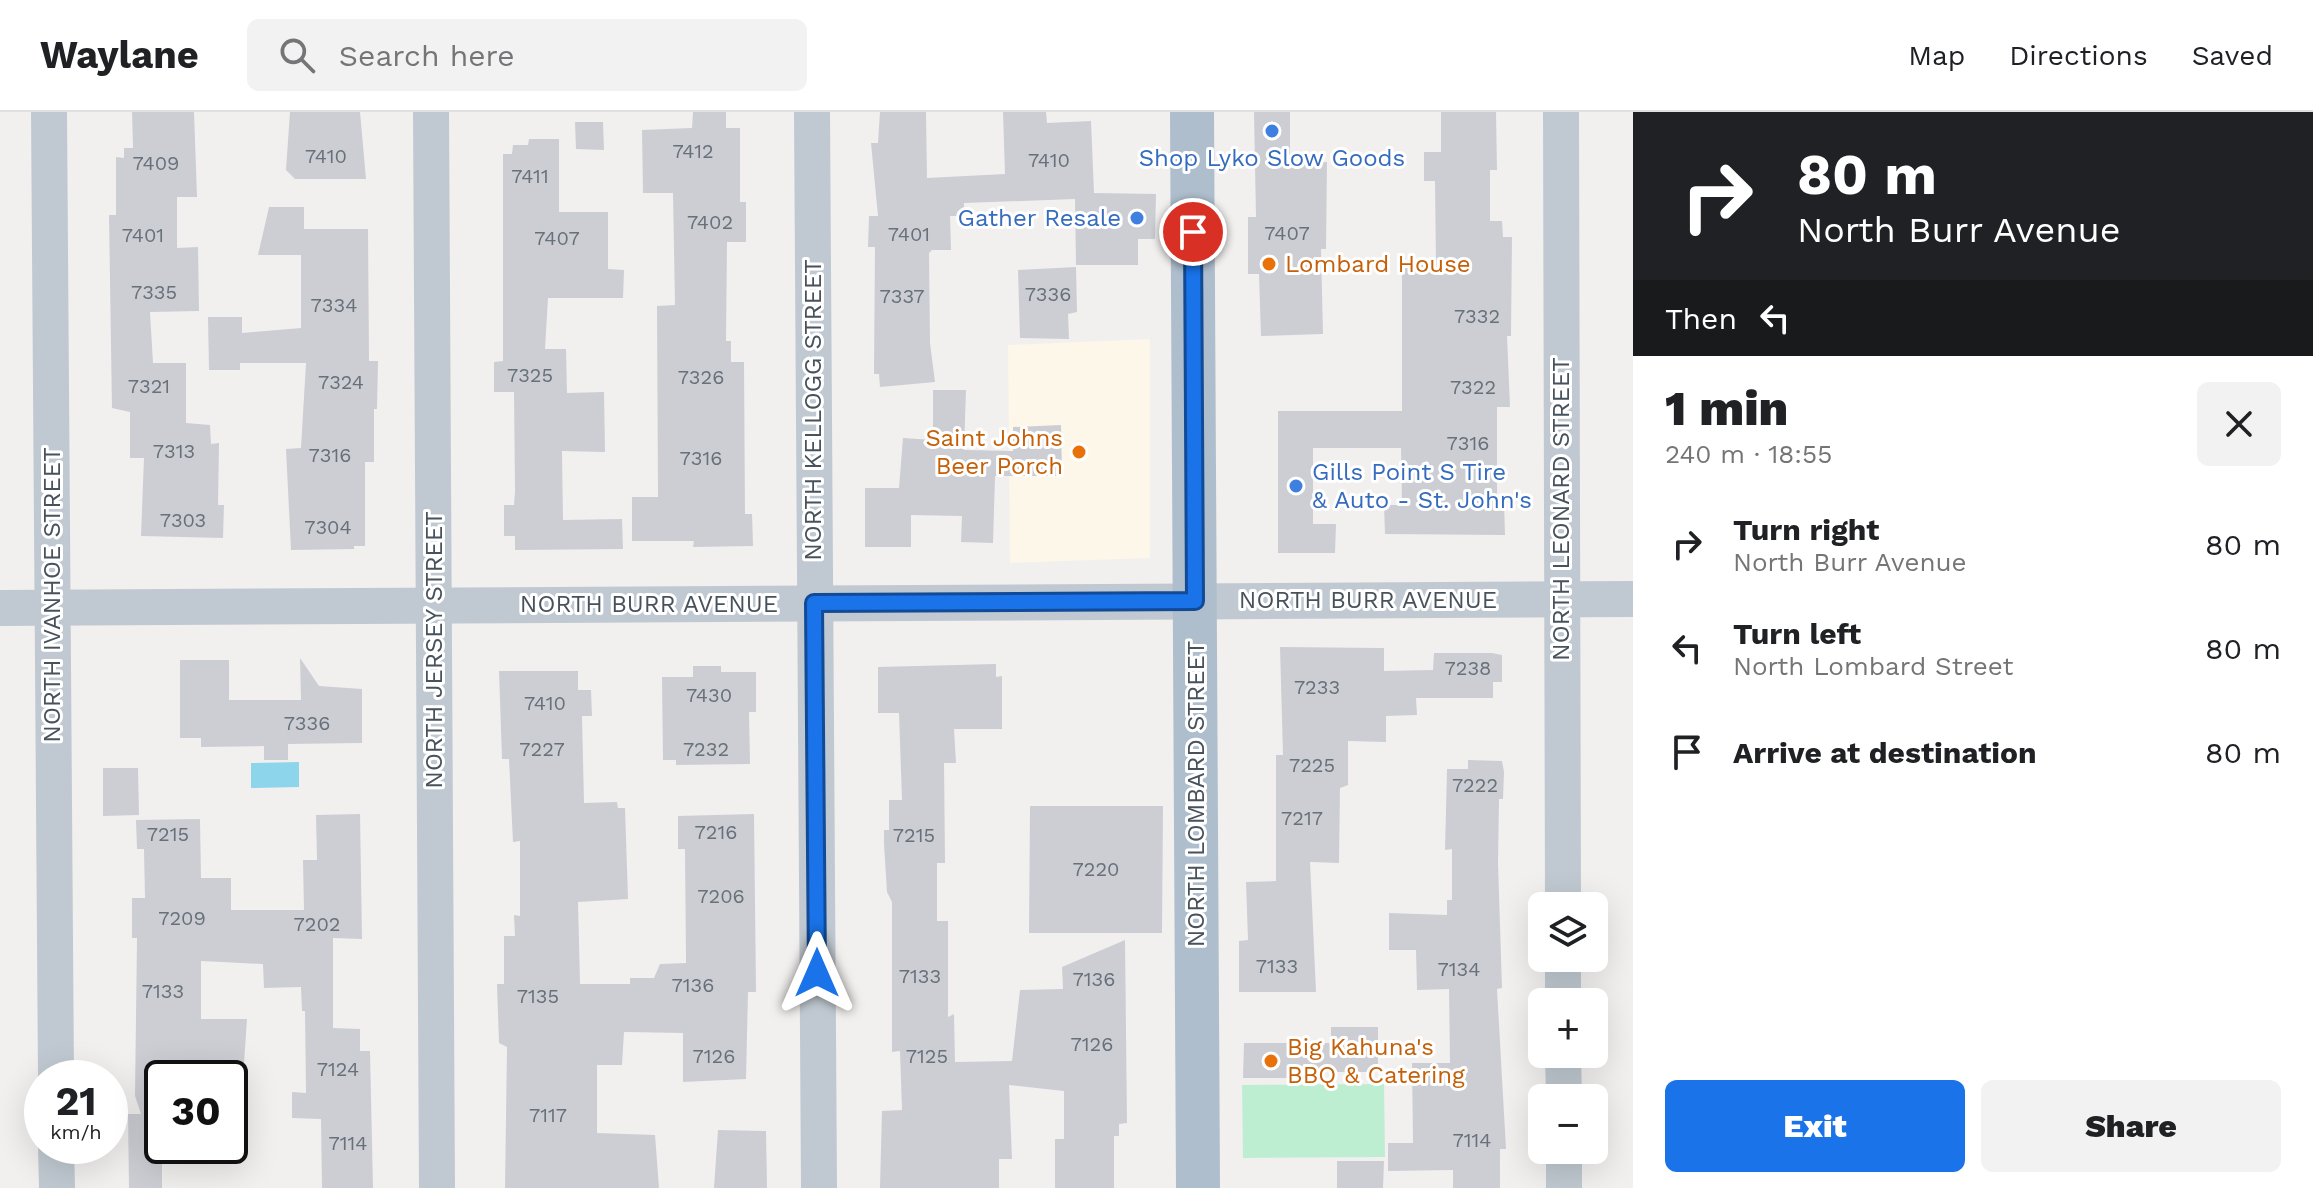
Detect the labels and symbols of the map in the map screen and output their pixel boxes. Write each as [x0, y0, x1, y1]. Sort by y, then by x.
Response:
marker: Shop Lyko Slow Goods [1263, 122, 1281, 140]
house number: 7412 [672, 139, 714, 163]
house number: 7410 [305, 144, 347, 168]
place label: Shop Lyko Slow Goods [1139, 144, 1405, 172]
house number: 7410 [1028, 148, 1070, 172]
house number: 7409 [133, 151, 179, 175]
house number: 7411 [511, 164, 549, 188]
pin [1159, 198, 1227, 266]
place label: Gather Resale [958, 204, 1121, 232]
marker: Gather Resale [1128, 209, 1146, 227]
house number: 7402 [687, 210, 733, 234]
house number: 7407 [1264, 221, 1310, 245]
house number: 7401 [888, 222, 930, 246]
house number: 7401 [122, 223, 164, 247]
house number: 7407 [534, 226, 580, 250]
place label: Lombard House [1285, 250, 1471, 278]
marker: Lombard House [1260, 255, 1278, 273]
street label: NORTH KELLOGG STREET [799, 259, 827, 561]
house number: 7335 [131, 280, 177, 304]
house number: 7336 [1025, 282, 1071, 306]
house number: 7337 [880, 284, 924, 308]
house number: 7334 [311, 293, 357, 317]
house number: 7332 [1454, 304, 1500, 328]
street label: NORTH LEONARD STREET [1547, 357, 1575, 661]
house number: 7325 [507, 363, 553, 387]
house number: 7326 [678, 365, 724, 389]
house number: 7324 [318, 370, 364, 394]
house number: 7321 [128, 374, 170, 398]
house number: 7322 [1450, 375, 1496, 399]
place label: Saint Johns Beer Porch [925, 424, 1063, 480]
house number: 7316 [1447, 431, 1489, 455]
house number: 7313 [153, 439, 195, 463]
house number: 7316 [309, 443, 351, 467]
marker: Saint Johns Beer Porch [1070, 443, 1088, 461]
house number: 7316 [680, 446, 722, 470]
street label: NORTH IVANHOE STREET [38, 447, 66, 743]
place label: Gills Point S Tire & Auto - St. John's [1312, 458, 1532, 514]
marker: Gills Point S Tire & Auto - St. John's [1287, 477, 1305, 495]
house number: 7303 [160, 508, 206, 532]
street label: NORTH JERSEY STREET [420, 511, 448, 789]
house number: 7304 [304, 515, 352, 539]
street label: NORTH BURR AVENUE [1239, 586, 1497, 614]
street label: NORTH BURR AVENUE [520, 590, 778, 618]
street label: NORTH LOMBARD STREET [1182, 641, 1210, 947]
house number: 7238 [1445, 656, 1491, 680]
house number: 7233 [1294, 675, 1340, 699]
house number: 7430 [686, 683, 732, 707]
house number: 7410 [524, 691, 566, 715]
house number: 7336 [284, 711, 330, 735]
house number: 7227 [519, 737, 565, 761]
house number: 7232 [683, 737, 729, 761]
house number: 7225 [1289, 753, 1335, 777]
house number: 7222 [1452, 773, 1498, 797]
house number: 7217 [1281, 806, 1323, 830]
house number: 7216 [695, 820, 737, 844]
house number: 7215 [147, 822, 189, 846]
house number: 7215 [893, 823, 935, 847]
house number: 7220 [1073, 857, 1119, 881]
house number: 7206 [697, 884, 745, 908]
house number: 7209 [158, 906, 206, 930]
house number: 7202 [294, 912, 340, 936]
position arrow [775, 931, 859, 1015]
house number: 7133 [1256, 954, 1298, 978]
house number: 7134 [1438, 957, 1480, 981]
house number: 7133 [899, 964, 941, 988]
house number: 7136 [1073, 967, 1115, 991]
house number: 7136 [672, 973, 714, 997]
house number: 7133 [142, 979, 184, 1003]
house number: 7135 [517, 984, 559, 1008]
house number: 7126 [1071, 1032, 1113, 1056]
place label: Big Kahuna's BBQ & Catering [1287, 1033, 1465, 1089]
house number: 7126 [693, 1044, 735, 1068]
house number: 7125 [906, 1044, 948, 1068]
marker: Big Kahuna's BBQ & Catering [1262, 1052, 1280, 1070]
house number: 7124 [317, 1057, 359, 1081]
speed limit sign: 30 [144, 1060, 248, 1164]
house number: 7117 [529, 1103, 567, 1127]
house number: 7114 [1452, 1128, 1492, 1152]
house number: 7114 [328, 1131, 368, 1155]

